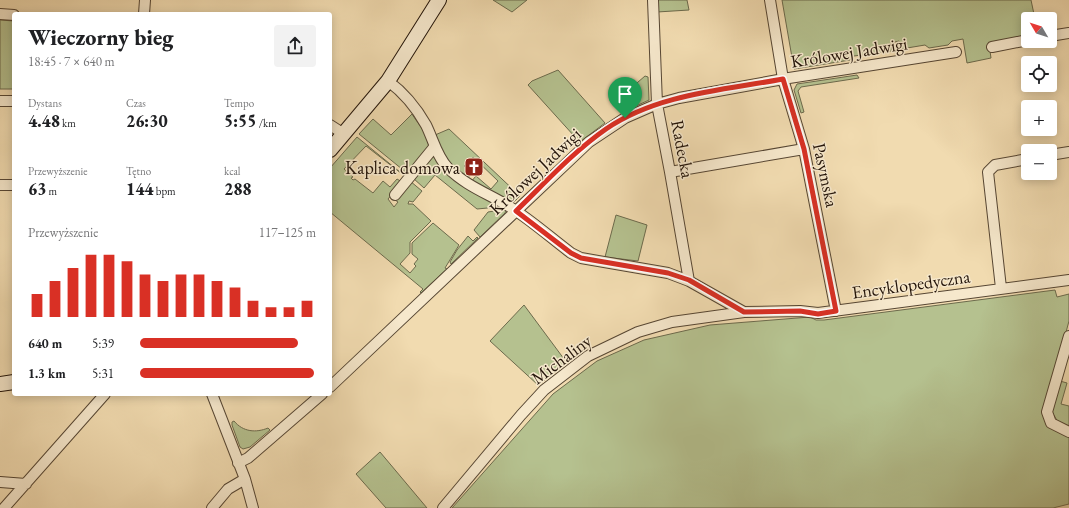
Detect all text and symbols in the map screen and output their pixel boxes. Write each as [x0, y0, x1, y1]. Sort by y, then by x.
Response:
north arrow [1021, 12, 1057, 48]
map controls [1021, 12, 1057, 180]
text: Wieczorny bieg [28, 23, 174, 52]
button: share [274, 25, 316, 67]
street label: Królowej Jadwigi [789, 31, 910, 73]
text: 18:45 · 7 × 640 m [28, 53, 115, 70]
button: locate [1021, 56, 1057, 92]
pin [608, 77, 642, 118]
icon: arrive [614, 83, 636, 105]
text: Dystans [28, 96, 62, 110]
text: Czas [126, 96, 146, 110]
text: Tempo [224, 96, 254, 110]
button: + [1021, 100, 1057, 136]
text: 4.48 [28, 110, 60, 132]
text: 26:30 [126, 110, 168, 132]
text: 5:55 [224, 110, 256, 132]
text: km [60, 116, 76, 130]
text: /km [256, 116, 277, 130]
street label: Radecka [666, 118, 700, 181]
street label: Królowej Jadwigi [484, 122, 586, 220]
street label: Pasymska [808, 141, 844, 210]
button: − [1021, 144, 1057, 180]
place label: Kaplica domowa [345, 156, 461, 179]
church icon: Kaplica domowa [463, 156, 485, 178]
text: Przewyższenie [28, 164, 87, 178]
text: Tętno [126, 164, 151, 178]
text: kcal [224, 164, 241, 178]
text: 63 [28, 178, 46, 200]
text: 144 [126, 178, 154, 200]
text: 288 [224, 178, 252, 200]
text: m [46, 184, 57, 198]
text: bpm [154, 184, 176, 198]
text: Przewyższenie [28, 224, 98, 241]
text: 117–125 m [259, 224, 316, 241]
street label: Encyklopedyczna [850, 264, 972, 304]
street label: Michaliny [526, 329, 596, 389]
text: 640 m [28, 335, 62, 352]
text: 5:39 [92, 335, 114, 352]
text: 1.3 km [28, 365, 66, 382]
text: 5:31 [92, 365, 114, 382]

